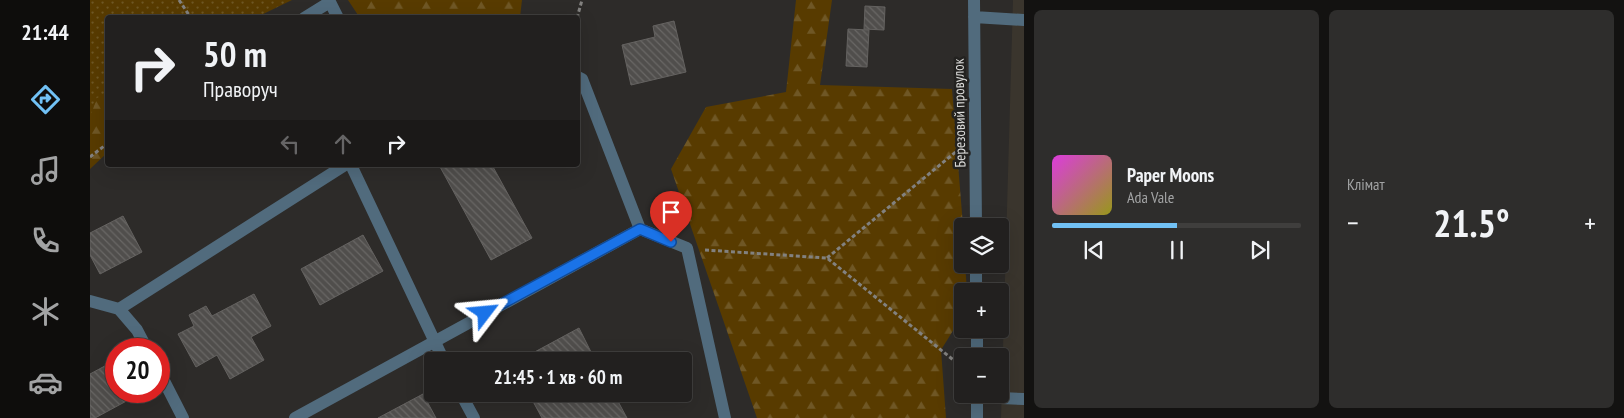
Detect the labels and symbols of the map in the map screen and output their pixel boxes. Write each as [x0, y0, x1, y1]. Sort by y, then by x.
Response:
street label: Березовий провулок [949, 58, 969, 168]
pin [650, 191, 692, 242]
position arrow [458, 286, 510, 338]
speed limit sign: 20 [105, 338, 170, 403]

